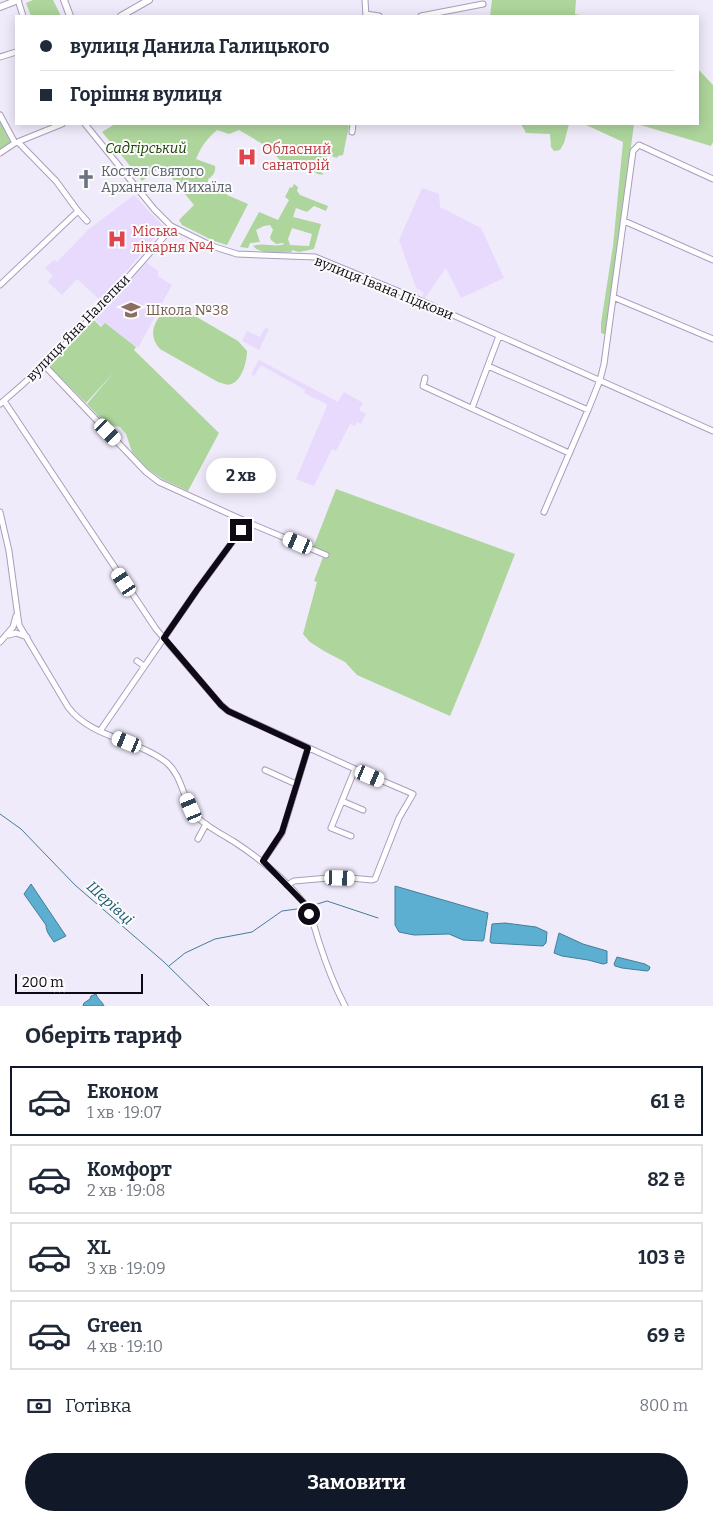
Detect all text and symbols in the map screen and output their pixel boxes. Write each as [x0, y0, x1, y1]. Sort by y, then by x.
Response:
text: вулиця Данила Галицького [70, 35, 329, 58]
text: Горішня вулиця [70, 83, 222, 106]
park label: Садгірський [105, 140, 187, 157]
place label: Обласний санаторій [262, 141, 331, 174]
hospital icon: Обласний санаторій [236, 146, 258, 168]
place label: Костел Святого Архангела Михаїла [101, 163, 233, 196]
church icon: Костел Святого Архангела Михаїла [75, 168, 97, 190]
place label: Міська лікарня №4 [132, 223, 214, 256]
hospital icon: Міська лікарня №4 [106, 228, 128, 250]
street label: вулиця Івана Підкови [312, 252, 456, 324]
street label: вулиця Яна Налепки [23, 271, 133, 385]
school or university icon: Школа №38 [120, 299, 142, 321]
place label: Школа №38 [146, 302, 229, 319]
car [92, 416, 123, 448]
callout: 2 хв [206, 458, 276, 492]
text: 2 хв [226, 466, 256, 485]
route end [230, 519, 252, 541]
car [281, 530, 314, 556]
car [109, 565, 138, 599]
car [110, 729, 143, 755]
car [353, 763, 386, 789]
car [178, 791, 203, 825]
car [324, 870, 355, 886]
water label: Шерівці [83, 877, 137, 929]
route start [298, 903, 320, 925]
scale bar [15, 971, 142, 994]
text: 200 m [22, 974, 64, 991]
text: Оберіть тариф [25, 1022, 182, 1049]
icon: car [27, 1079, 72, 1124]
text: Економ [87, 1080, 158, 1103]
text: 61 ₴ [650, 1090, 686, 1113]
text: 1 хв · 19:07 [87, 1103, 162, 1122]
icon: car [27, 1157, 72, 1202]
text: Комфорт [87, 1158, 172, 1181]
text: 82 ₴ [647, 1168, 686, 1191]
text: 2 хв · 19:08 [87, 1181, 165, 1200]
icon: car [27, 1235, 72, 1280]
text: XL [87, 1236, 111, 1259]
text: 103 ₴ [638, 1246, 686, 1269]
text: 3 хв · 19:09 [87, 1259, 166, 1278]
icon: car [27, 1313, 72, 1358]
text: Green [87, 1314, 142, 1337]
text: 69 ₴ [647, 1324, 686, 1347]
text: 4 хв · 19:10 [87, 1337, 163, 1356]
icon: cash [25, 1392, 53, 1420]
text: Готівка [65, 1394, 131, 1417]
text: 800 m [639, 1396, 688, 1415]
button: Замовити [25, 1453, 688, 1511]

